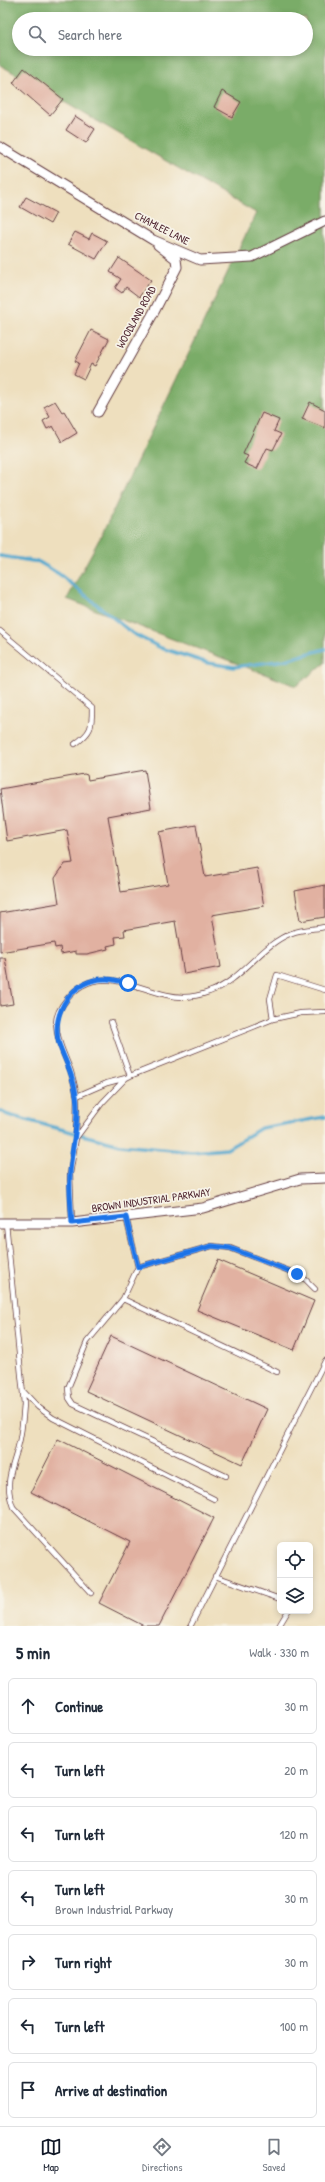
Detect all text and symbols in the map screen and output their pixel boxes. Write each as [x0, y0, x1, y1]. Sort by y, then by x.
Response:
search box [12, 12, 313, 56]
icon: search [26, 23, 48, 45]
text: Search here [58, 24, 122, 45]
street label: CHAMLEE LANE [132, 208, 192, 248]
street label: WOODLAND ROAD [113, 283, 159, 351]
route start [119, 974, 137, 992]
street label: BROWN INDUSTRIAL PARKWAY [91, 1185, 211, 1215]
route end [288, 1265, 306, 1283]
map controls [277, 1542, 313, 1614]
button: locate [277, 1542, 313, 1578]
button: layers [277, 1578, 313, 1614]
text: 5 min [16, 1641, 50, 1664]
text: Walk · 330 m [249, 1643, 309, 1661]
icon: ahead [17, 1695, 39, 1717]
text: Continue [55, 1696, 103, 1717]
text: 30 m [285, 1697, 308, 1715]
icon: left [17, 1759, 39, 1781]
text: Turn left [55, 1760, 105, 1781]
text: 20 m [284, 1761, 308, 1779]
icon: left [17, 1823, 39, 1845]
text: Turn left [55, 1824, 105, 1845]
text: 120 m [280, 1825, 308, 1843]
text: Turn left [55, 1879, 105, 1900]
icon: left [17, 1887, 39, 1909]
text: 30 m [285, 1889, 308, 1907]
text: Brown Industrial Parkway [55, 1900, 173, 1918]
icon: right [17, 1951, 39, 1973]
text: Turn right [55, 1952, 111, 1973]
text: 30 m [285, 1953, 308, 1971]
icon: left [17, 2015, 39, 2037]
text: Turn left [55, 2016, 105, 2037]
text: 100 m [280, 2017, 308, 2035]
icon: arrive [17, 2079, 39, 2101]
text: Arrive at destination [55, 2080, 167, 2101]
tab: Map [40, 2136, 62, 2174]
tab: Directions [142, 2136, 183, 2174]
tab: Saved [263, 2136, 285, 2174]

